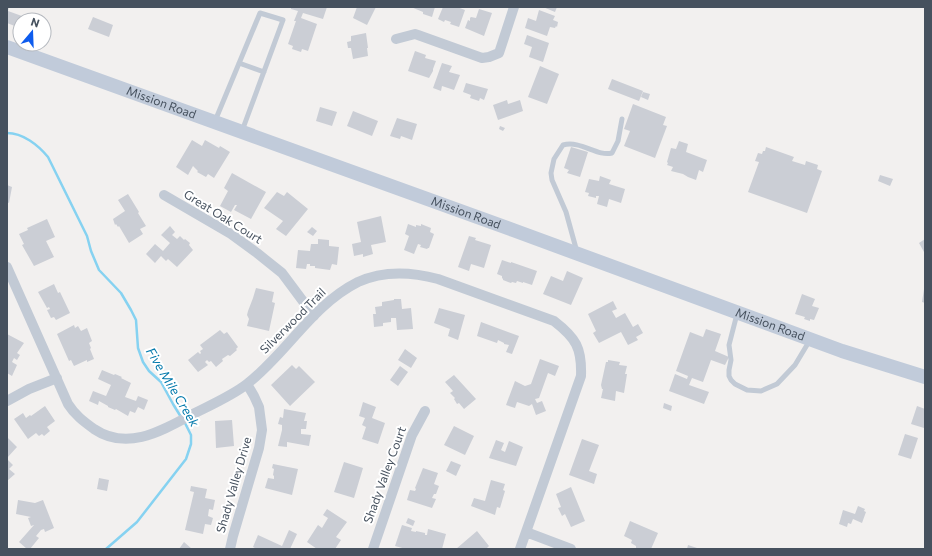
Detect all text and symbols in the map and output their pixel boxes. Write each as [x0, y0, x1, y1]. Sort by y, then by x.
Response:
north arrow [12, 12, 52, 52]
text: N [29, 15, 41, 30]
street label: Mission Road [125, 83, 198, 121]
street label: Great Oak Court [182, 186, 265, 246]
street label: Mission Road [430, 193, 503, 231]
street label: Silverwood Trail [257, 285, 328, 356]
street label: Mission Road [734, 304, 807, 343]
water label: Five Mile Creek [143, 344, 203, 430]
street label: Shady Valley Court [360, 424, 408, 525]
street label: Shady Valley Drive [213, 435, 253, 534]

